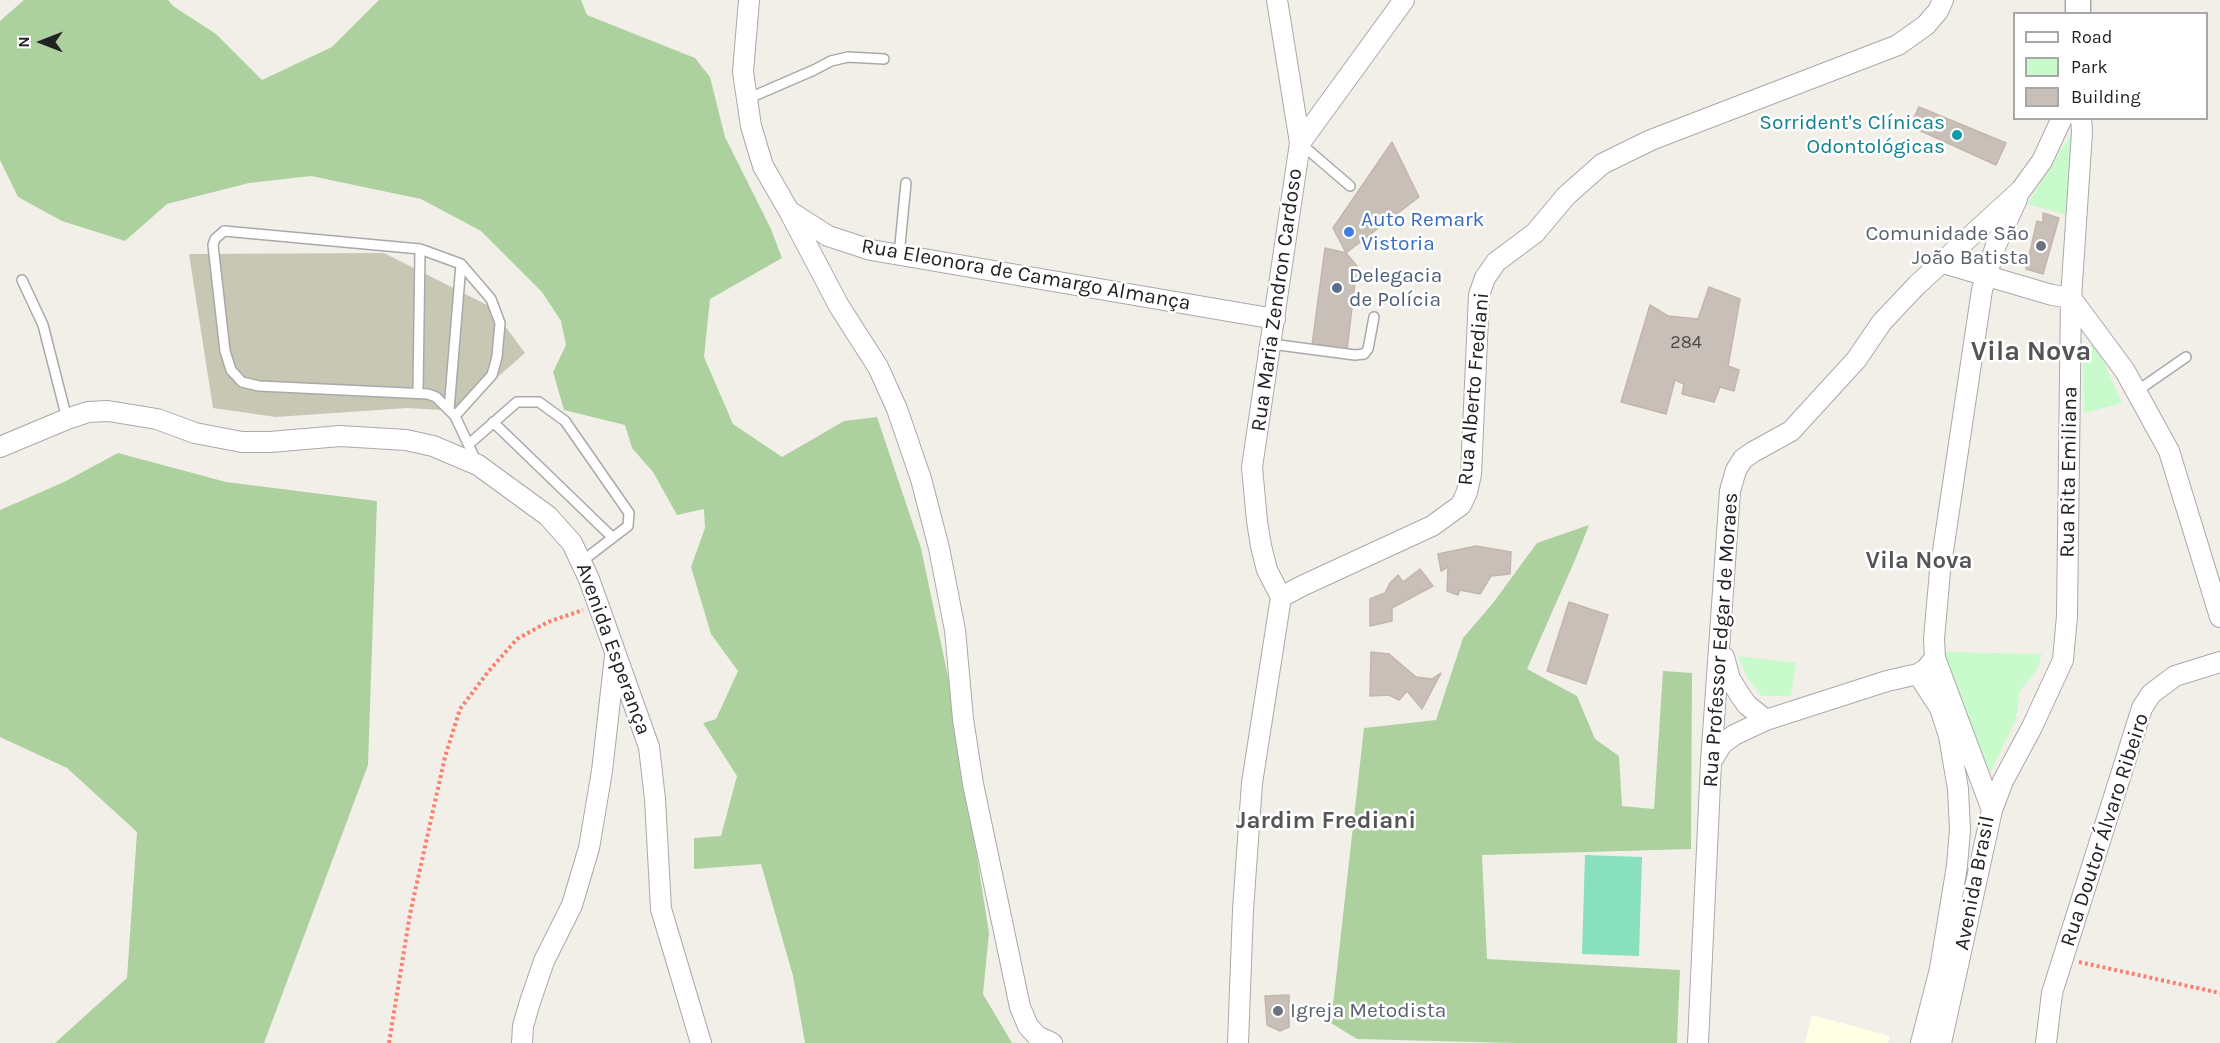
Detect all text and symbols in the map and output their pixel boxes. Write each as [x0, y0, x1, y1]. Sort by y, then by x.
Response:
north arrow [12, 12, 72, 72]
legend [2013, 12, 2208, 120]
text: Road [2071, 26, 2112, 48]
text: N [14, 36, 33, 48]
text: Park [2071, 56, 2108, 78]
text: Building [2071, 86, 2141, 108]
place label: Sorrident's Clínicas Odontológicas [1759, 110, 1945, 160]
marker: Sorrident's Clínicas Odontológicas [1950, 128, 1964, 142]
street label: Rua Maria Zendron Cardoso [1246, 167, 1308, 433]
place label: Auto Remark Vistoria [1361, 207, 1484, 257]
place label: Comunidade São João Batista [1865, 221, 2029, 271]
marker: Auto Remark Vistoria [1342, 225, 1356, 239]
street label: Rua Eleonora de Camargo Almança [859, 234, 1193, 316]
marker: Comunidade São João Batista [2034, 239, 2048, 253]
place label: Delegacia de Polícia [1349, 263, 1442, 313]
marker: Delegacia de Polícia [1330, 281, 1344, 295]
street label: Rua Alberto Frediani [1453, 291, 1495, 487]
house number: 284 [1670, 332, 1702, 354]
district label: Vila Nova [1971, 336, 2091, 368]
street label: Rua Rita Emiliana [2055, 386, 2083, 558]
street label: Rua Professor Edgar de Moraes [1698, 492, 1744, 788]
district label: Vila Nova [1865, 547, 1973, 575]
street label: Avenida Esperança [570, 560, 656, 738]
street label: Rua Doutor Álvaro Ribeiro [2055, 710, 2155, 950]
district label: Jardim Frediani [1236, 807, 1416, 835]
street label: Avenida Brasil [1950, 814, 2000, 952]
place label: Igreja Metodista [1290, 998, 1446, 1024]
marker: Igreja Metodista [1271, 1004, 1285, 1018]

